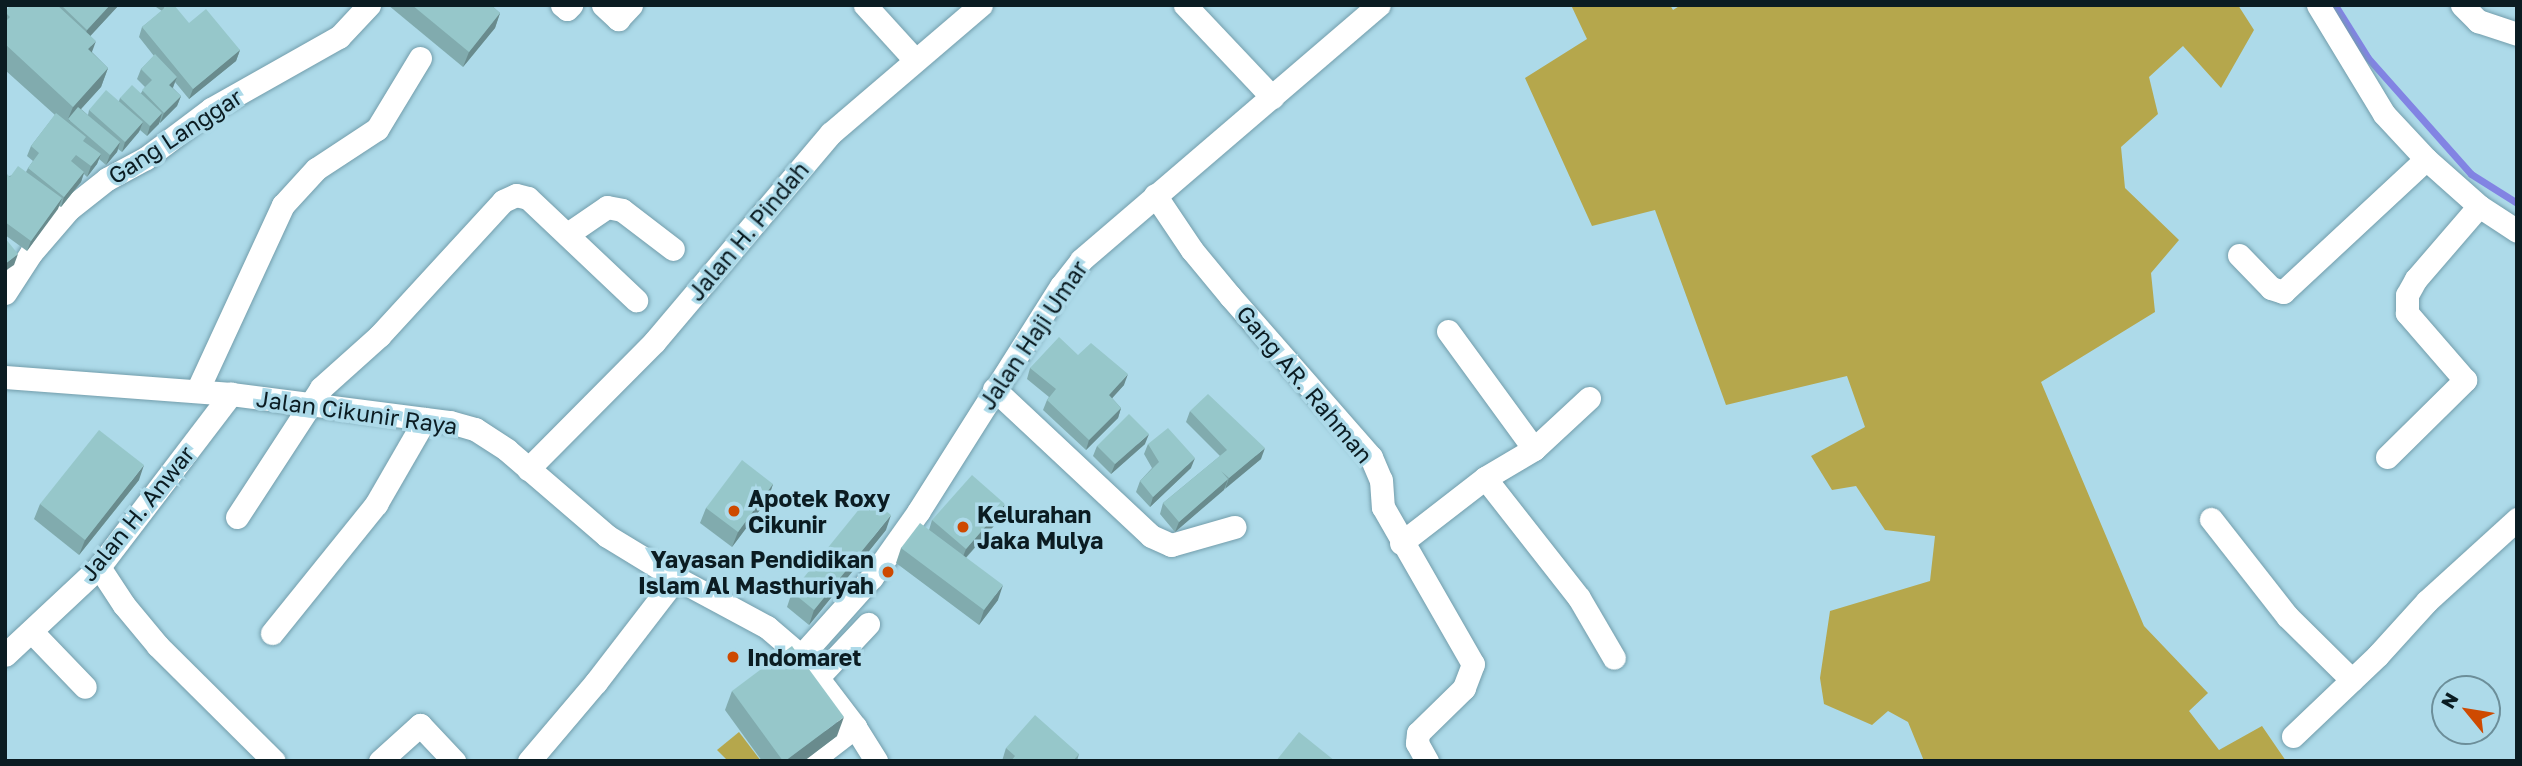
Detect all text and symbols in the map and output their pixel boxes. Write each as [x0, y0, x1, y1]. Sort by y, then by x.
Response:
street label: Gang Langgar [103, 82, 247, 190]
street label: Jalan H. Pindah [682, 156, 814, 306]
street label: Jalan Haji Umar [973, 255, 1093, 415]
street label: Gang AR. Rahman [1231, 300, 1379, 468]
street label: Jalan Cikunir Raya [255, 384, 459, 440]
street label: Jalan H. Anwar [74, 440, 200, 586]
place label: Apotek Roxy Cikunir [748, 484, 890, 538]
place label: Kelurahan Jaka Mulya [977, 500, 1103, 554]
marker: Apotek Roxy Cikunir [726, 503, 742, 519]
marker: Kelurahan Jaka Mulya [955, 519, 971, 535]
place label: Yayasan Pendidikan Islam Al Masthuriyah [638, 545, 874, 599]
marker: Yayasan Pendidikan Islam Al Masthuriyah [880, 564, 896, 580]
place label: Indomaret [747, 643, 861, 671]
marker: Indomaret [725, 649, 741, 665]
north arrow [2431, 675, 2501, 745]
text: N [2436, 688, 2463, 712]

